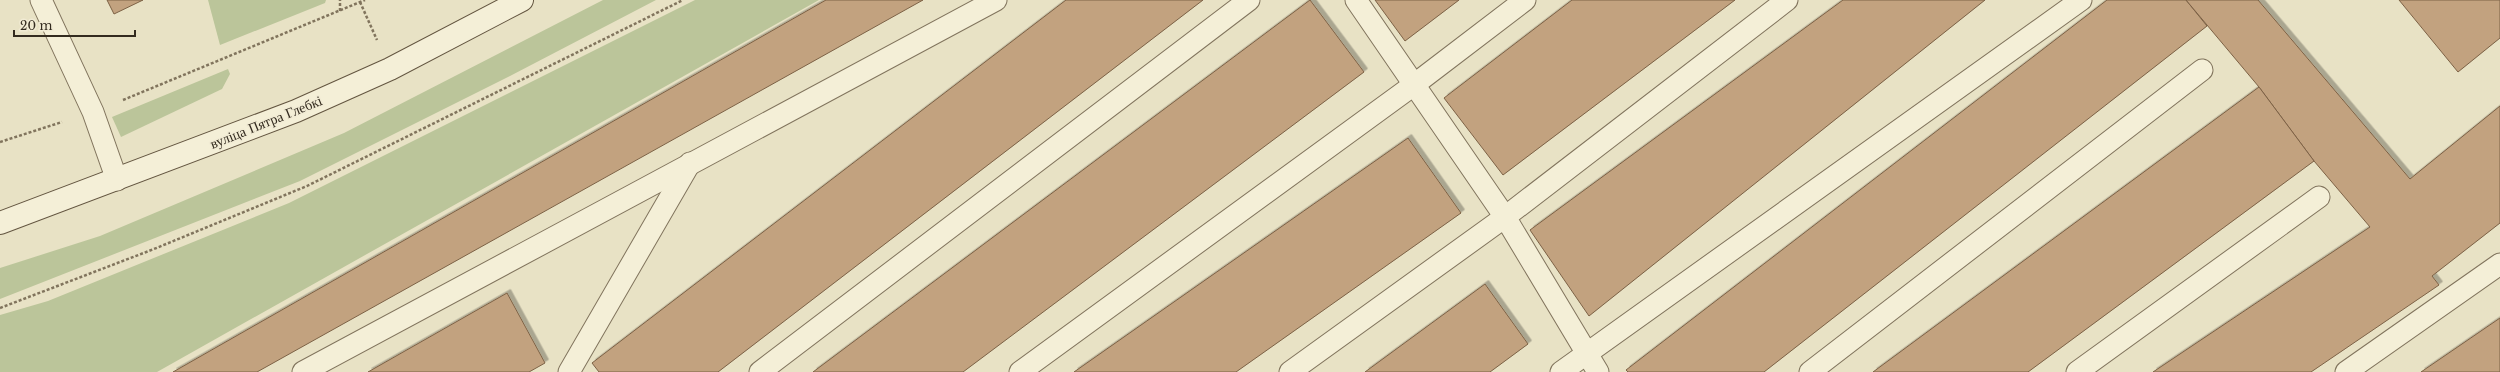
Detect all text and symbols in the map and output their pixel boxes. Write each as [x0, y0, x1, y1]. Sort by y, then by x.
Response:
scale bar [14, 12, 135, 38]
text: 20 m [20, 18, 52, 33]
street label: вуліца Пятра Глебкі [207, 91, 325, 153]

